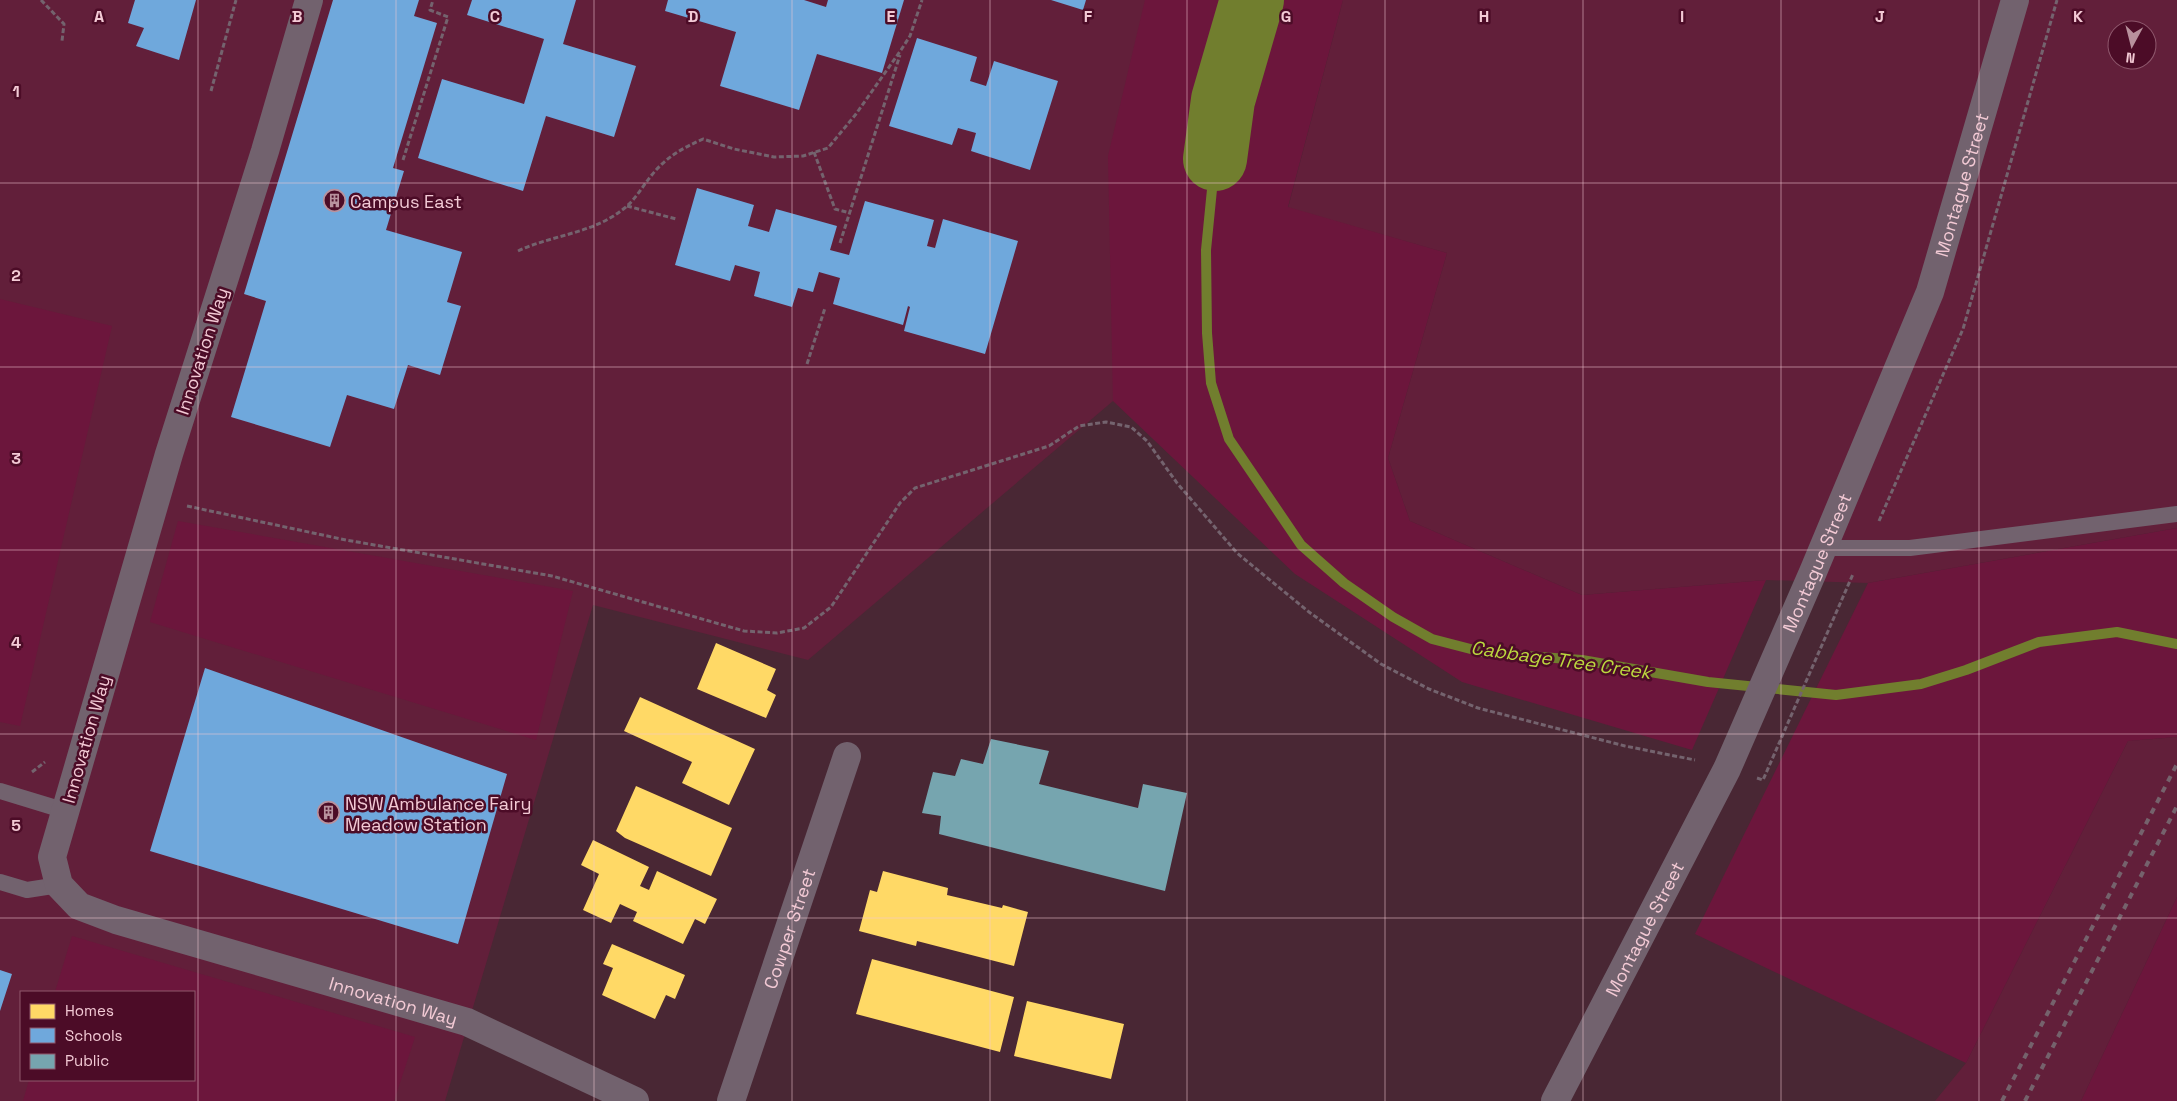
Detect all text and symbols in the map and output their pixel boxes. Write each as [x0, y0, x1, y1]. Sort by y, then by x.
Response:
text: A [94, 6, 104, 27]
text: B [292, 6, 302, 27]
text: C [490, 6, 500, 27]
text: D [688, 6, 698, 27]
text: E [887, 6, 896, 27]
text: F [1084, 6, 1093, 27]
text: G [1281, 6, 1291, 27]
text: H [1479, 6, 1489, 27]
text: I [1680, 6, 1684, 27]
text: J [1875, 6, 1885, 27]
text: K [2073, 6, 2083, 27]
north arrow [2107, 20, 2157, 70]
text: N [2125, 48, 2136, 67]
text: 1 [12, 81, 20, 102]
street label: Montague Street [1929, 110, 1993, 259]
building icon: Campus East [322, 189, 346, 213]
place label: Campus East [350, 190, 462, 213]
text: 2 [11, 265, 21, 286]
street label: Innovation Way [171, 284, 233, 418]
text: 3 [11, 448, 21, 469]
street label: Montague Street [1777, 490, 1856, 635]
text: 4 [11, 632, 21, 653]
water label: Cabbage Tree Creek [1469, 635, 1655, 685]
street label: Innovation Way [57, 672, 115, 806]
place label: NSW Ambulance Fairy Meadow Station [345, 792, 531, 836]
building icon: NSW Ambulance Fairy Meadow Station [317, 801, 341, 825]
text: 5 [11, 815, 21, 836]
street label: Montague Street [1600, 857, 1689, 1000]
street label: Cowper Street [758, 865, 820, 992]
street label: Innovation Way [326, 971, 460, 1030]
legend [20, 991, 195, 1081]
text: Homes [65, 1001, 114, 1020]
text: Schools [65, 1026, 123, 1045]
text: Public [65, 1051, 109, 1070]

